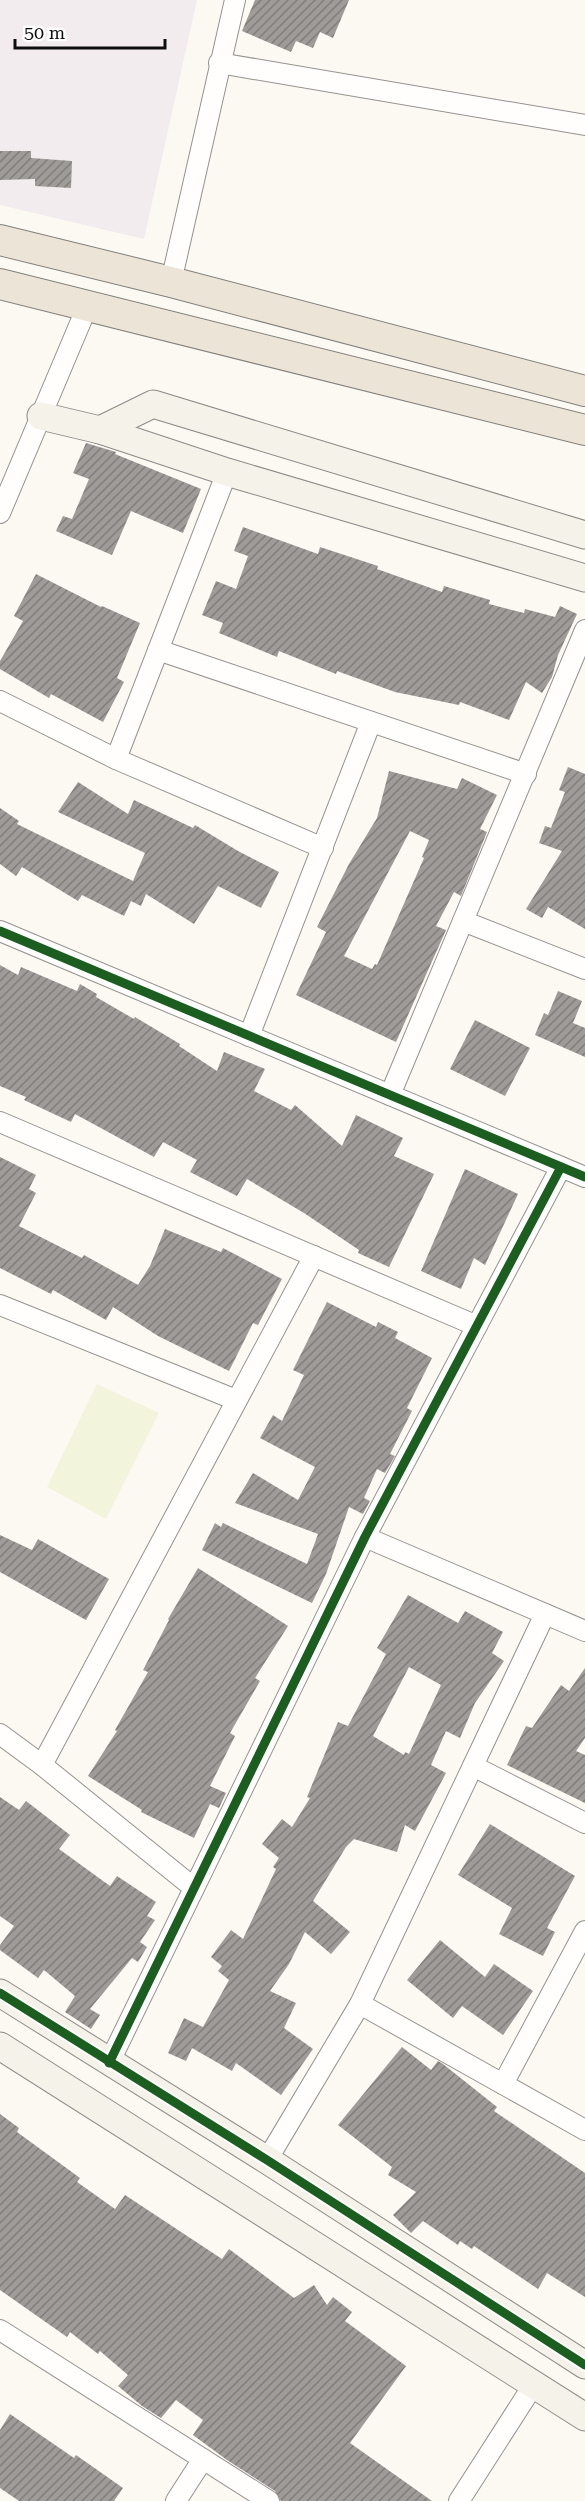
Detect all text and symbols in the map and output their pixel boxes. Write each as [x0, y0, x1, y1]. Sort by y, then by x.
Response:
scale bar [15, 12, 165, 50]
text: 50 m [24, 22, 65, 43]

